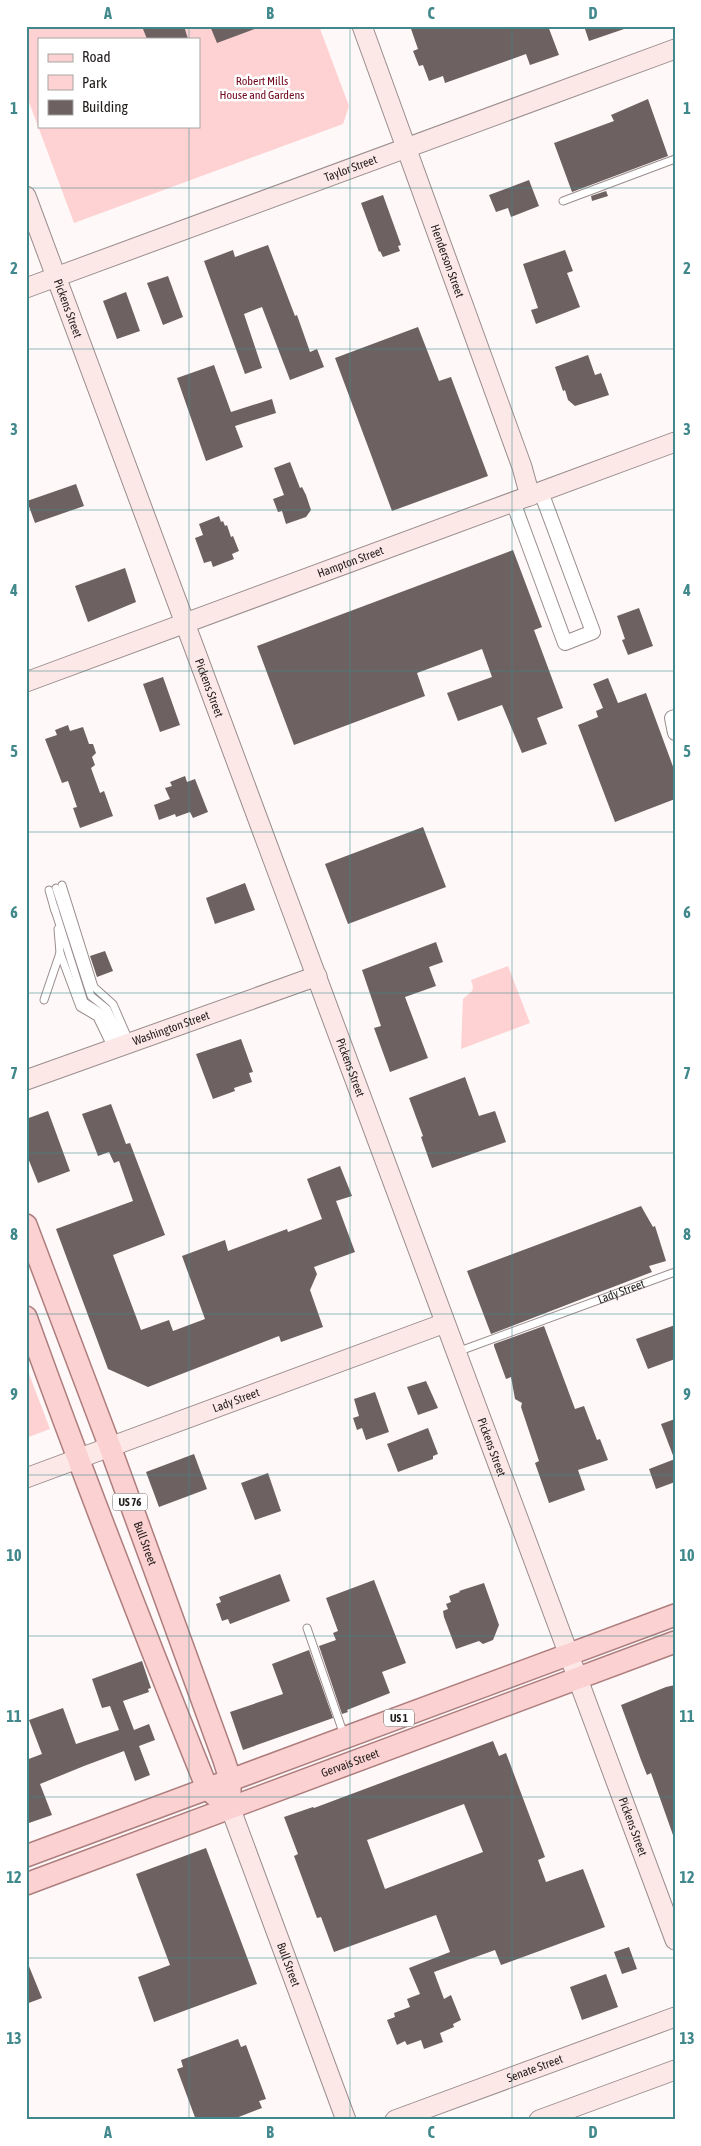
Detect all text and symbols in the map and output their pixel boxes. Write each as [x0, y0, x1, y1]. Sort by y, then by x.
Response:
text: A [103, 4, 112, 22]
text: B [266, 4, 274, 22]
text: C [427, 4, 435, 22]
text: D [589, 4, 598, 22]
legend [38, 38, 200, 128]
text: Road [82, 48, 111, 65]
text: Park [82, 74, 107, 91]
park label: Robert Mills House and Gardens [219, 74, 305, 102]
text: Building [82, 98, 128, 115]
text: 1 [10, 99, 18, 117]
text: 1 [683, 99, 691, 117]
street label: Taylor Street [322, 152, 380, 185]
street label: Henderson Street [428, 223, 467, 300]
text: 2 [10, 259, 18, 277]
text: 2 [683, 259, 691, 277]
street label: Pickens Street [51, 277, 85, 340]
text: 3 [10, 420, 18, 438]
text: 3 [683, 420, 691, 438]
street label: Hampton Street [315, 543, 386, 581]
text: 4 [9, 581, 18, 599]
text: 4 [682, 581, 691, 599]
street label: Pickens Street [192, 657, 227, 720]
text: 5 [10, 742, 18, 760]
text: 5 [683, 742, 691, 760]
text: 6 [10, 903, 18, 921]
text: 6 [683, 903, 691, 921]
street label: Washington Street [131, 1008, 212, 1048]
street label: Pickens Street [333, 1036, 368, 1099]
text: 7 [10, 1064, 18, 1082]
text: 7 [683, 1064, 691, 1082]
text: 8 [10, 1225, 18, 1243]
text: 8 [683, 1225, 691, 1243]
street label: Lady Street [596, 1277, 647, 1307]
text: 9 [10, 1385, 18, 1403]
street label: Lady Street [211, 1385, 262, 1415]
text: 9 [683, 1385, 691, 1403]
street label: Pickens Street [474, 1416, 509, 1479]
road number: US 76 [112, 1494, 148, 1510]
street label: Bull Street [131, 1519, 160, 1568]
text: 10 [6, 1546, 22, 1564]
text: 10 [679, 1546, 695, 1564]
text: 11 [6, 1707, 22, 1725]
text: 11 [679, 1707, 695, 1725]
road number: US 1 [384, 1710, 414, 1726]
street label: Gervais Street [319, 1746, 382, 1780]
street label: Pickens Street [616, 1795, 650, 1858]
text: 12 [6, 1868, 22, 1886]
text: 12 [679, 1868, 695, 1886]
street label: Bull Street [274, 1941, 303, 1989]
text: 13 [6, 2029, 22, 2047]
text: 13 [679, 2029, 695, 2047]
street label: Senate Street [505, 2052, 565, 2085]
text: A [103, 2123, 112, 2141]
text: B [266, 2123, 274, 2141]
text: C [427, 2123, 435, 2141]
text: D [589, 2123, 598, 2141]

